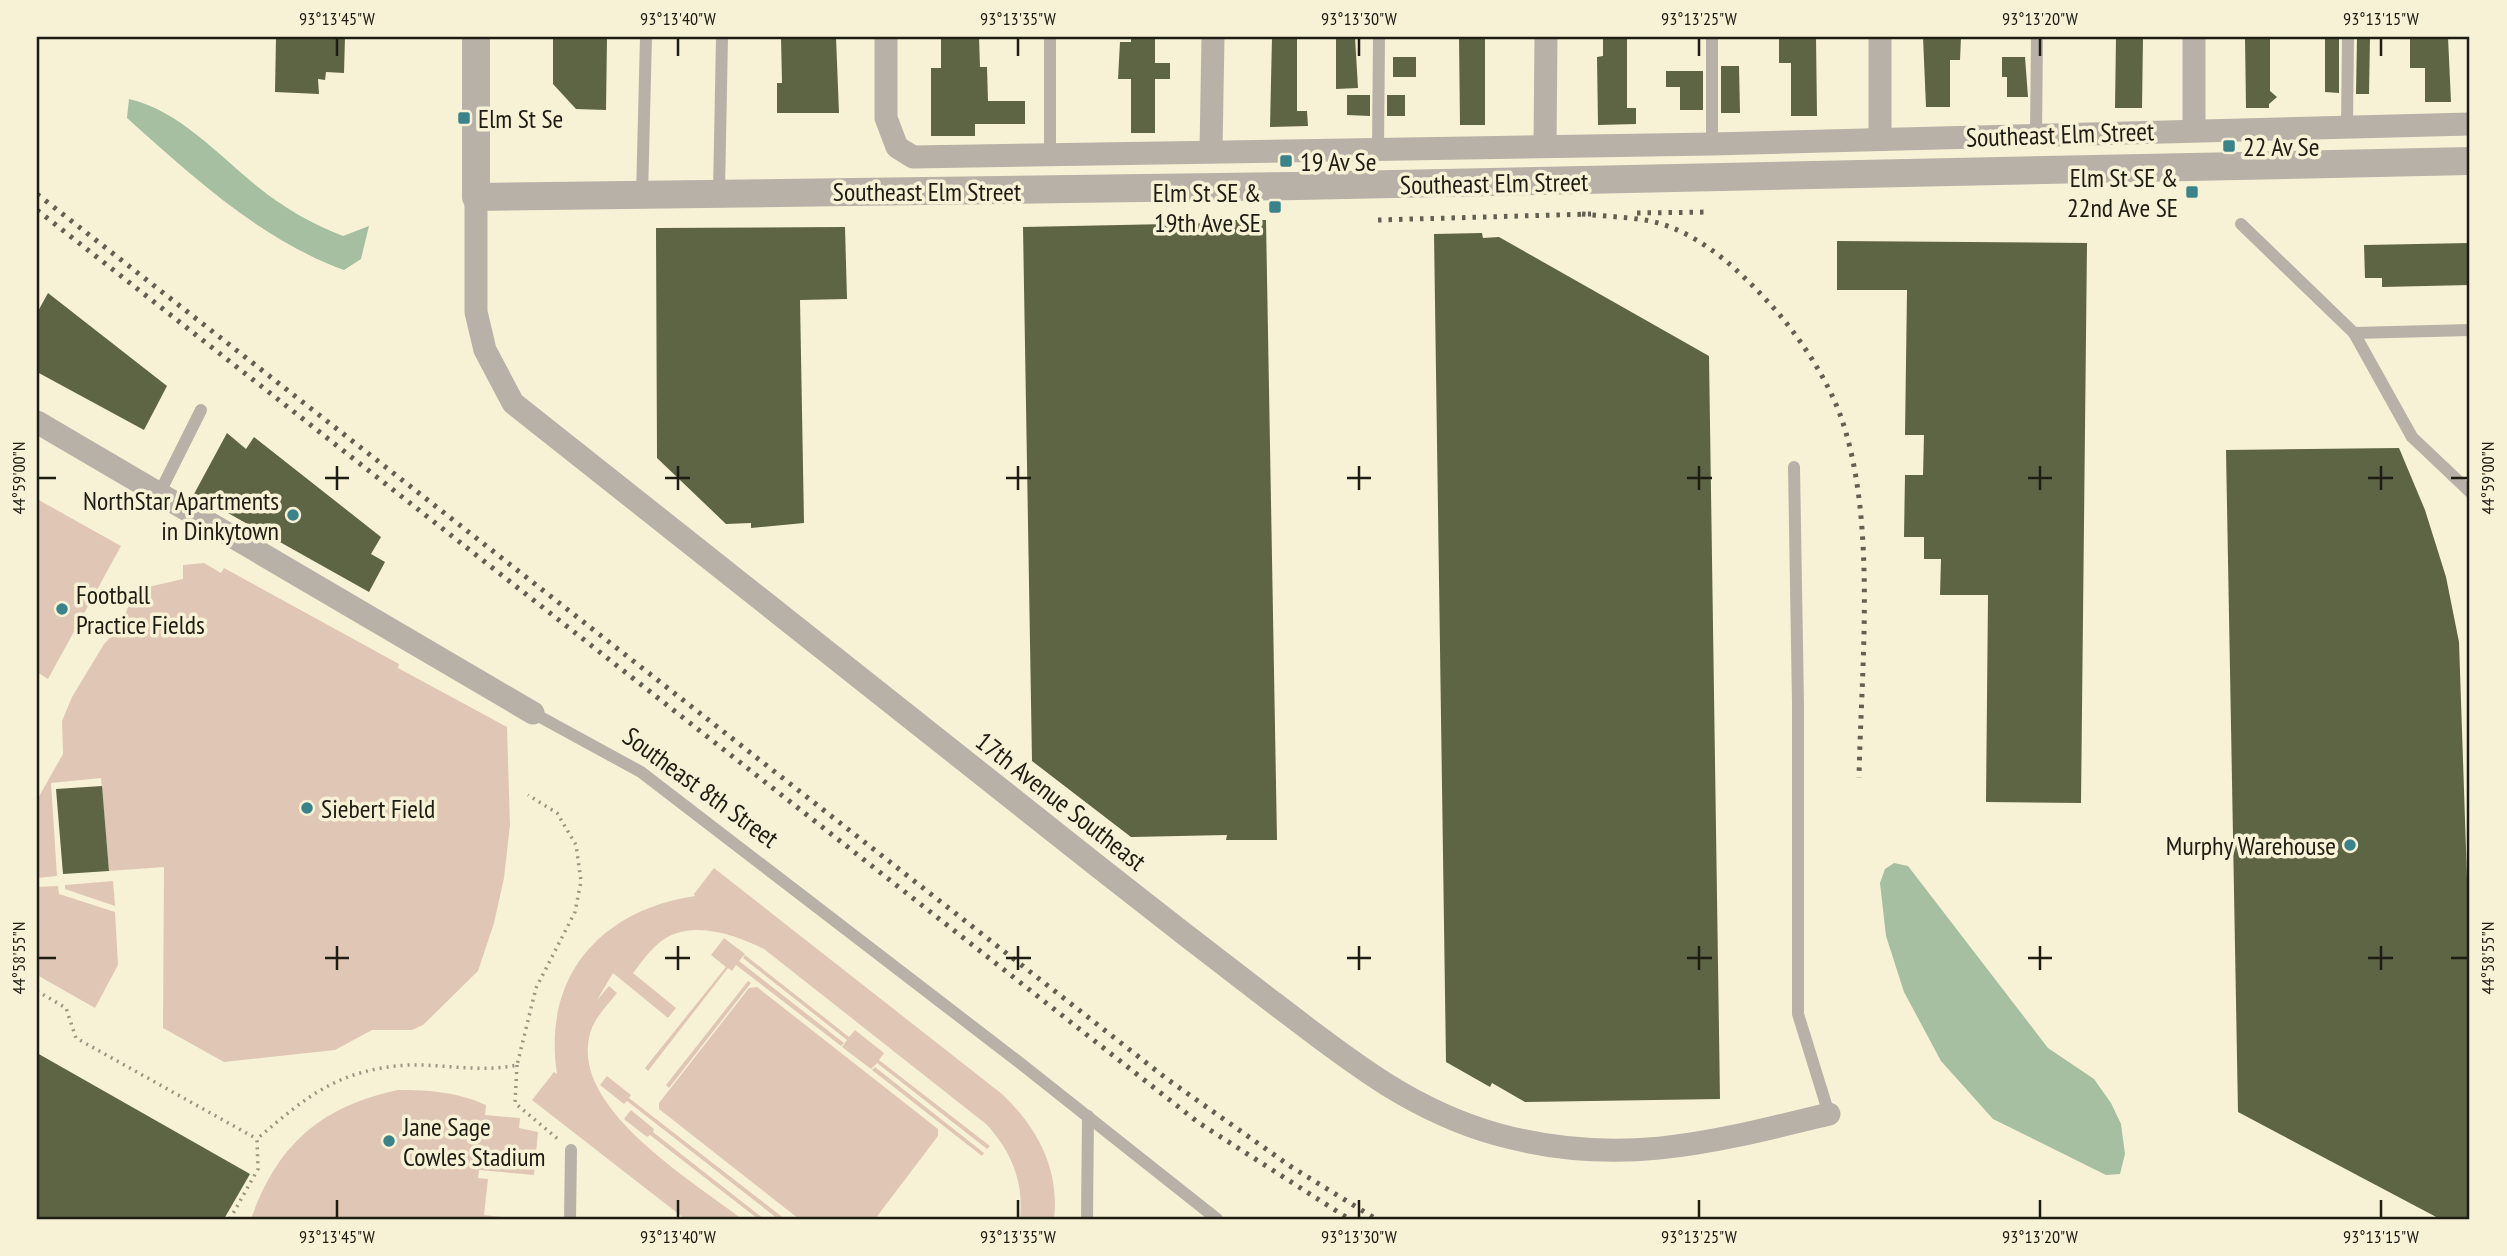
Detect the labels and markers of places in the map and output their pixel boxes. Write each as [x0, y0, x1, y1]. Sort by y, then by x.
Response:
place label: Elm St Se [478, 102, 563, 135]
marker: Elm St Se [456, 110, 472, 126]
place label: 22 Av Se [2243, 130, 2319, 163]
marker: 22 Av Se [2221, 138, 2237, 154]
place label: 19 Av Se [1300, 145, 1376, 178]
marker: 19 Av Se [1278, 153, 1294, 169]
place label: Elm St SE & 22nd Ave SE [2067, 161, 2178, 224]
place label: Elm St SE & 19th Ave SE [1153, 176, 1261, 239]
marker: Elm St SE & 22nd Ave SE [2184, 184, 2200, 200]
marker: Elm St SE & 19th Ave SE [1267, 199, 1283, 215]
place label: NorthStar Apartments in Dinkytown [83, 484, 279, 547]
marker: NorthStar Apartments in Dinkytown [285, 507, 301, 523]
place label: Football Practice Fields [76, 578, 205, 641]
marker: Football Practice Fields [54, 601, 70, 617]
place label: Siebert Field [321, 792, 435, 825]
marker: Siebert Field [299, 800, 315, 816]
place label: Murphy Warehouse [2166, 829, 2336, 862]
marker: Murphy Warehouse [2342, 837, 2358, 853]
place label: Jane Sage Cowles Stadium [402, 1110, 545, 1173]
marker: Jane Sage Cowles Stadium [381, 1133, 397, 1149]

